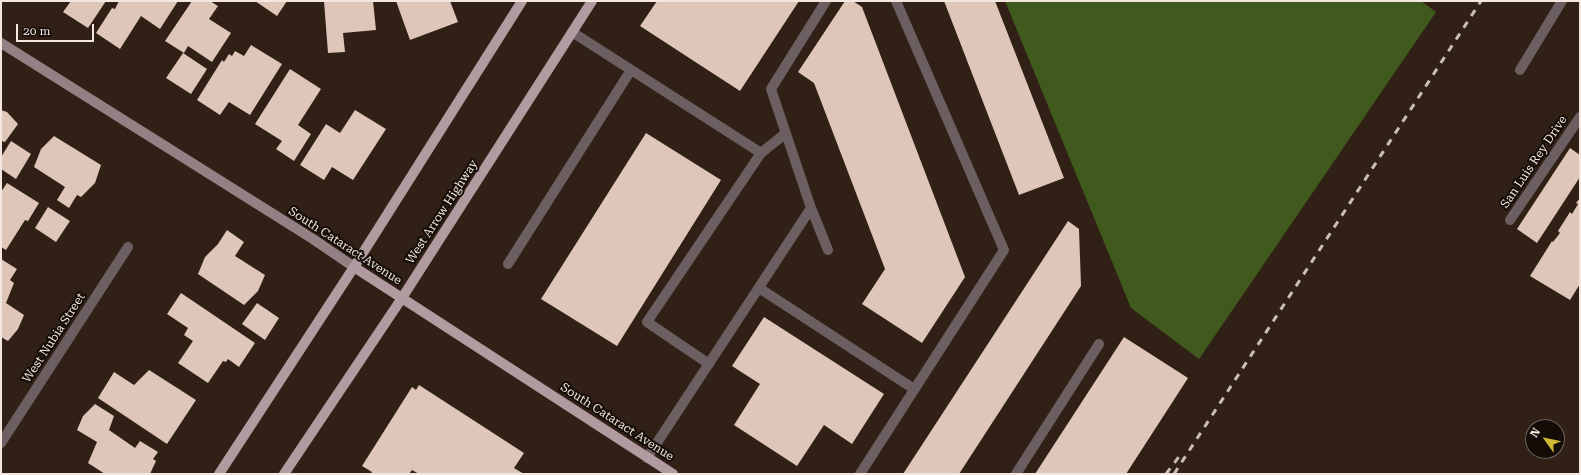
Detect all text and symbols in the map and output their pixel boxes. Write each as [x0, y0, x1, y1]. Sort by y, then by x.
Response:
scale bar [18, 16, 96, 42]
text: 20 m [23, 24, 50, 38]
street label: San Luis Rey Drive [1498, 113, 1570, 211]
street label: West Arrow Highway [403, 157, 481, 267]
street label: South Cataract Avenue [286, 204, 404, 288]
street label: West Nubia Street [20, 290, 88, 386]
street label: South Cataract Avenue [558, 380, 676, 464]
north arrow [1525, 419, 1565, 459]
text: N [1528, 426, 1543, 440]

